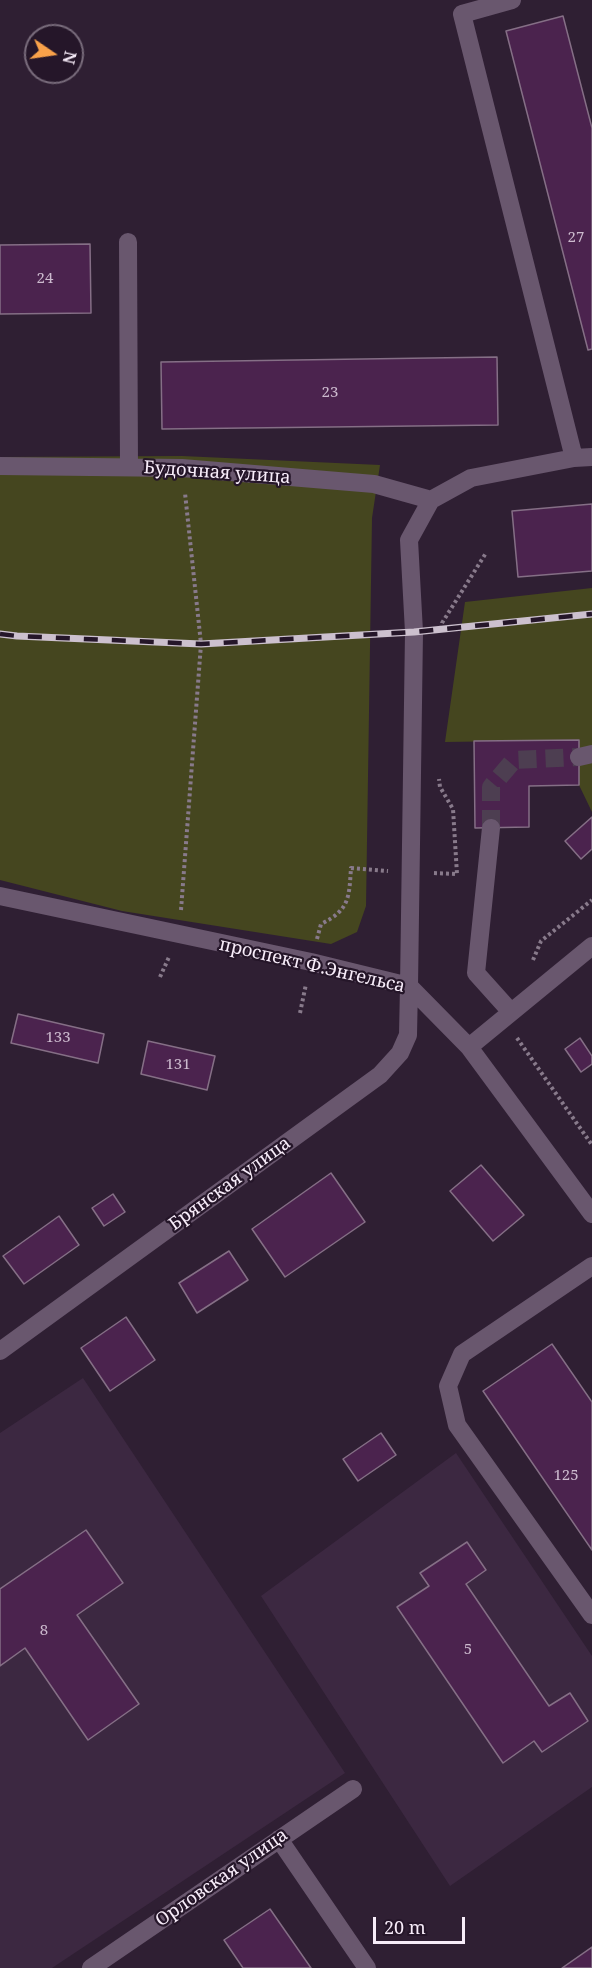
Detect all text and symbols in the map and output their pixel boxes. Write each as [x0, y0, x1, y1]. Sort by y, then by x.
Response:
north arrow [24, 24, 84, 84]
text: N [57, 49, 82, 66]
house number: 27 [568, 229, 584, 247]
house number: 24 [37, 270, 53, 288]
house number: 23 [322, 384, 338, 402]
street label: Будочная улица [143, 457, 291, 489]
street label: проспект Ф.Энгельса [217, 934, 407, 998]
house number: 133 [45, 1029, 71, 1047]
house number: 131 [165, 1056, 191, 1074]
street label: Брянская улица [165, 1133, 295, 1235]
house number: 125 [553, 1467, 579, 1485]
house number: 8 [40, 1622, 48, 1640]
house number: 5 [464, 1641, 472, 1659]
street label: Орловская улица [152, 1824, 292, 1932]
scale bar [376, 1905, 468, 1943]
text: 20 m [384, 1915, 426, 1939]

